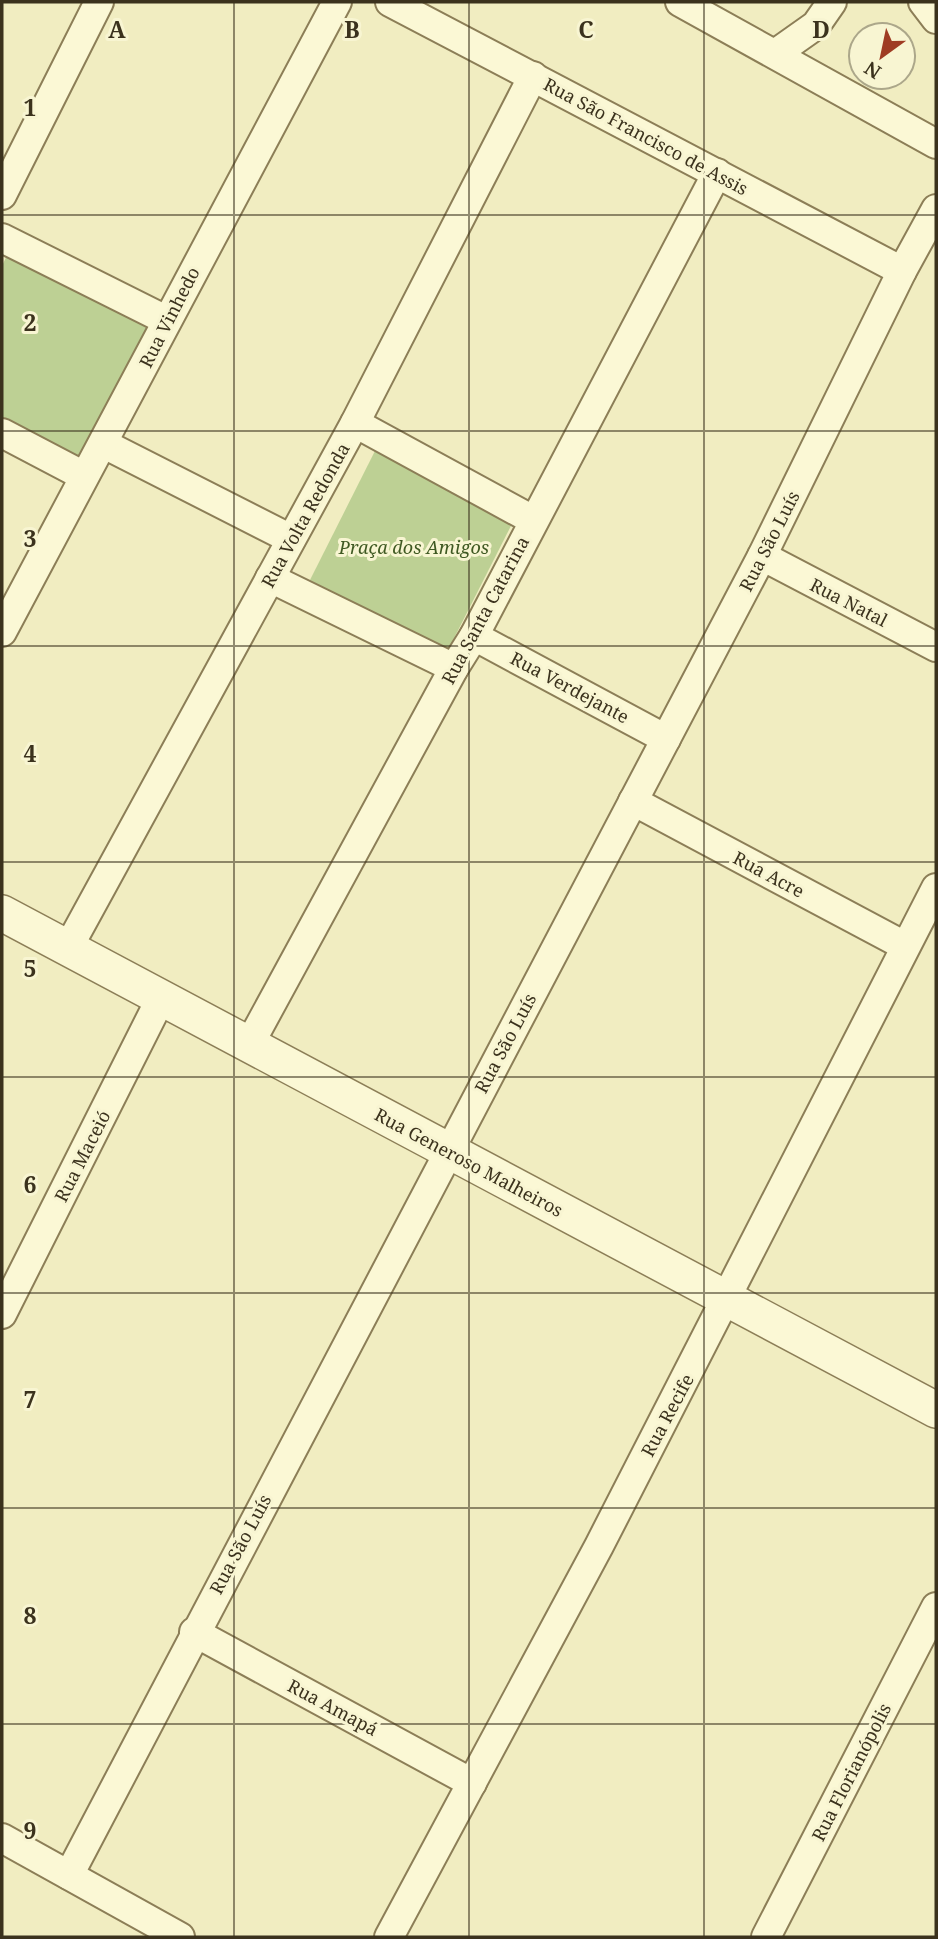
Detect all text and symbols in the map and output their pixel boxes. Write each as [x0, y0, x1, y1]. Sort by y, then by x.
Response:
text: A [108, 13, 126, 45]
text: B [344, 13, 360, 45]
text: C [578, 13, 594, 45]
text: D [812, 13, 830, 45]
north arrow [847, 21, 917, 91]
text: N [859, 55, 886, 85]
street label: Rua São Francisco de Assis [540, 72, 752, 200]
text: 1 [24, 91, 37, 123]
street label: Rua Vinhedo [133, 263, 205, 371]
text: 2 [24, 306, 37, 338]
street label: Rua Volta Redonda [255, 438, 355, 592]
street label: Rua São Luís [733, 487, 805, 595]
text: 3 [24, 522, 37, 554]
street label: Rua Santa Catarina [436, 532, 534, 688]
park label: Praça dos Amigos [338, 535, 489, 559]
street label: Rua Natal [806, 572, 892, 632]
street label: Rua Verdejante [507, 646, 633, 728]
text: 4 [24, 737, 37, 769]
street label: Rua Acre [729, 845, 809, 903]
text: 5 [24, 952, 37, 984]
street label: Rua São Luís [469, 989, 541, 1097]
street label: Rua Generoso Malheiros [371, 1102, 567, 1222]
street label: Rua Maceió [49, 1106, 115, 1206]
text: 6 [24, 1168, 37, 1200]
street label: Rua Recife [635, 1369, 699, 1461]
text: 7 [24, 1383, 37, 1415]
street label: Rua São Luís [204, 1490, 276, 1598]
text: 8 [24, 1599, 37, 1631]
street label: Rua Amapá [284, 1673, 382, 1741]
street label: Rua Florianópolis [806, 1699, 896, 1845]
text: 9 [24, 1814, 37, 1846]

